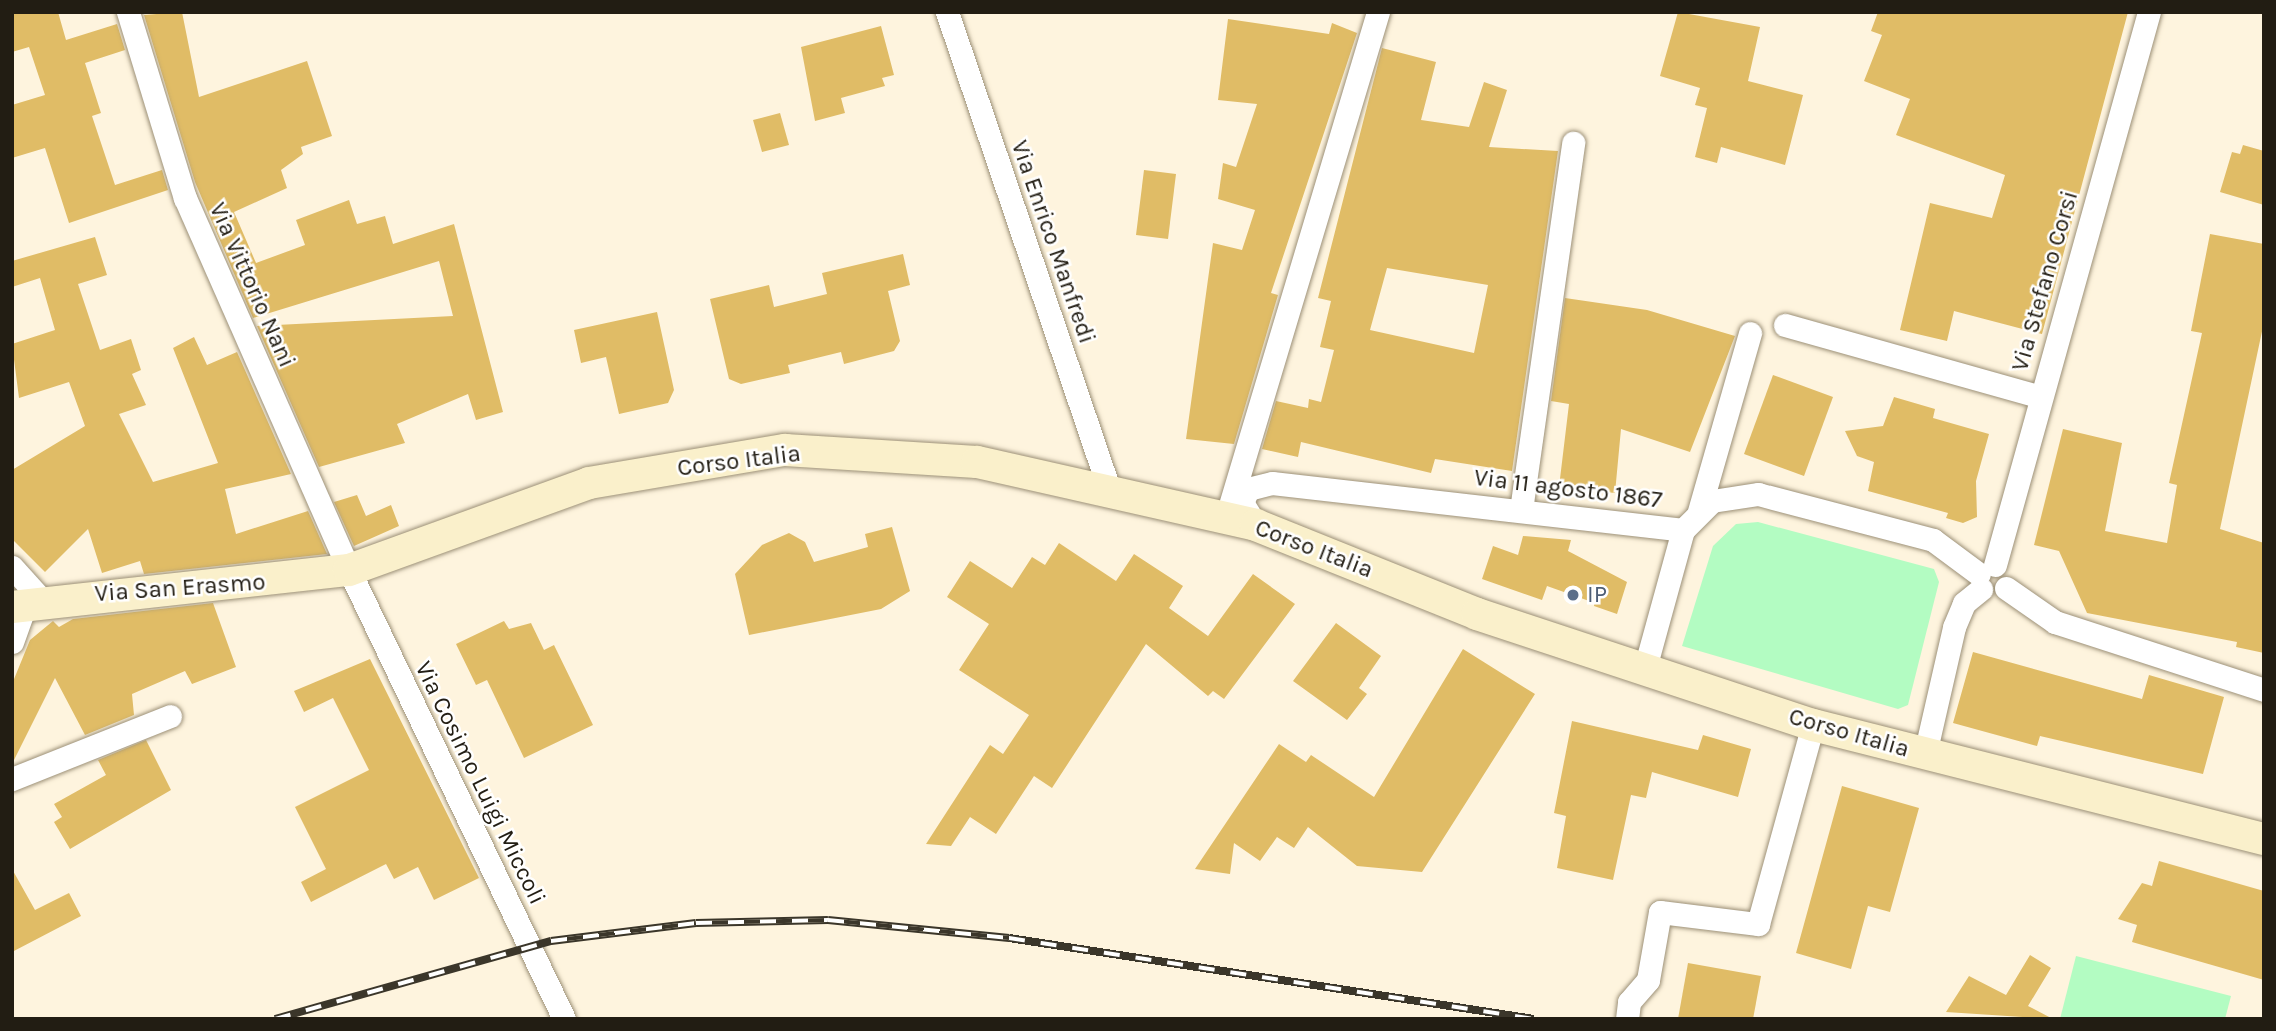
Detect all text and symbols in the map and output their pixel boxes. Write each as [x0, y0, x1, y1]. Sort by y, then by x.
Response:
street label: Via Enrico Manfredi [1005, 137, 1101, 347]
street label: Via Stefano Corsi [2005, 187, 2085, 375]
street label: Via Vittorio Nani [203, 198, 301, 372]
street label: Corso Italia [676, 439, 802, 483]
street label: Via 11 agosto 1867 [1472, 463, 1664, 515]
street label: Corso Italia [1251, 513, 1377, 585]
street label: Via San Erasmo [94, 568, 266, 608]
place label: IP [1587, 581, 1607, 609]
marker: IP [1565, 587, 1581, 603]
street label: Via Cosimo Luigi Miccoli [409, 657, 551, 909]
street label: Corso Italia [1785, 702, 1913, 764]

